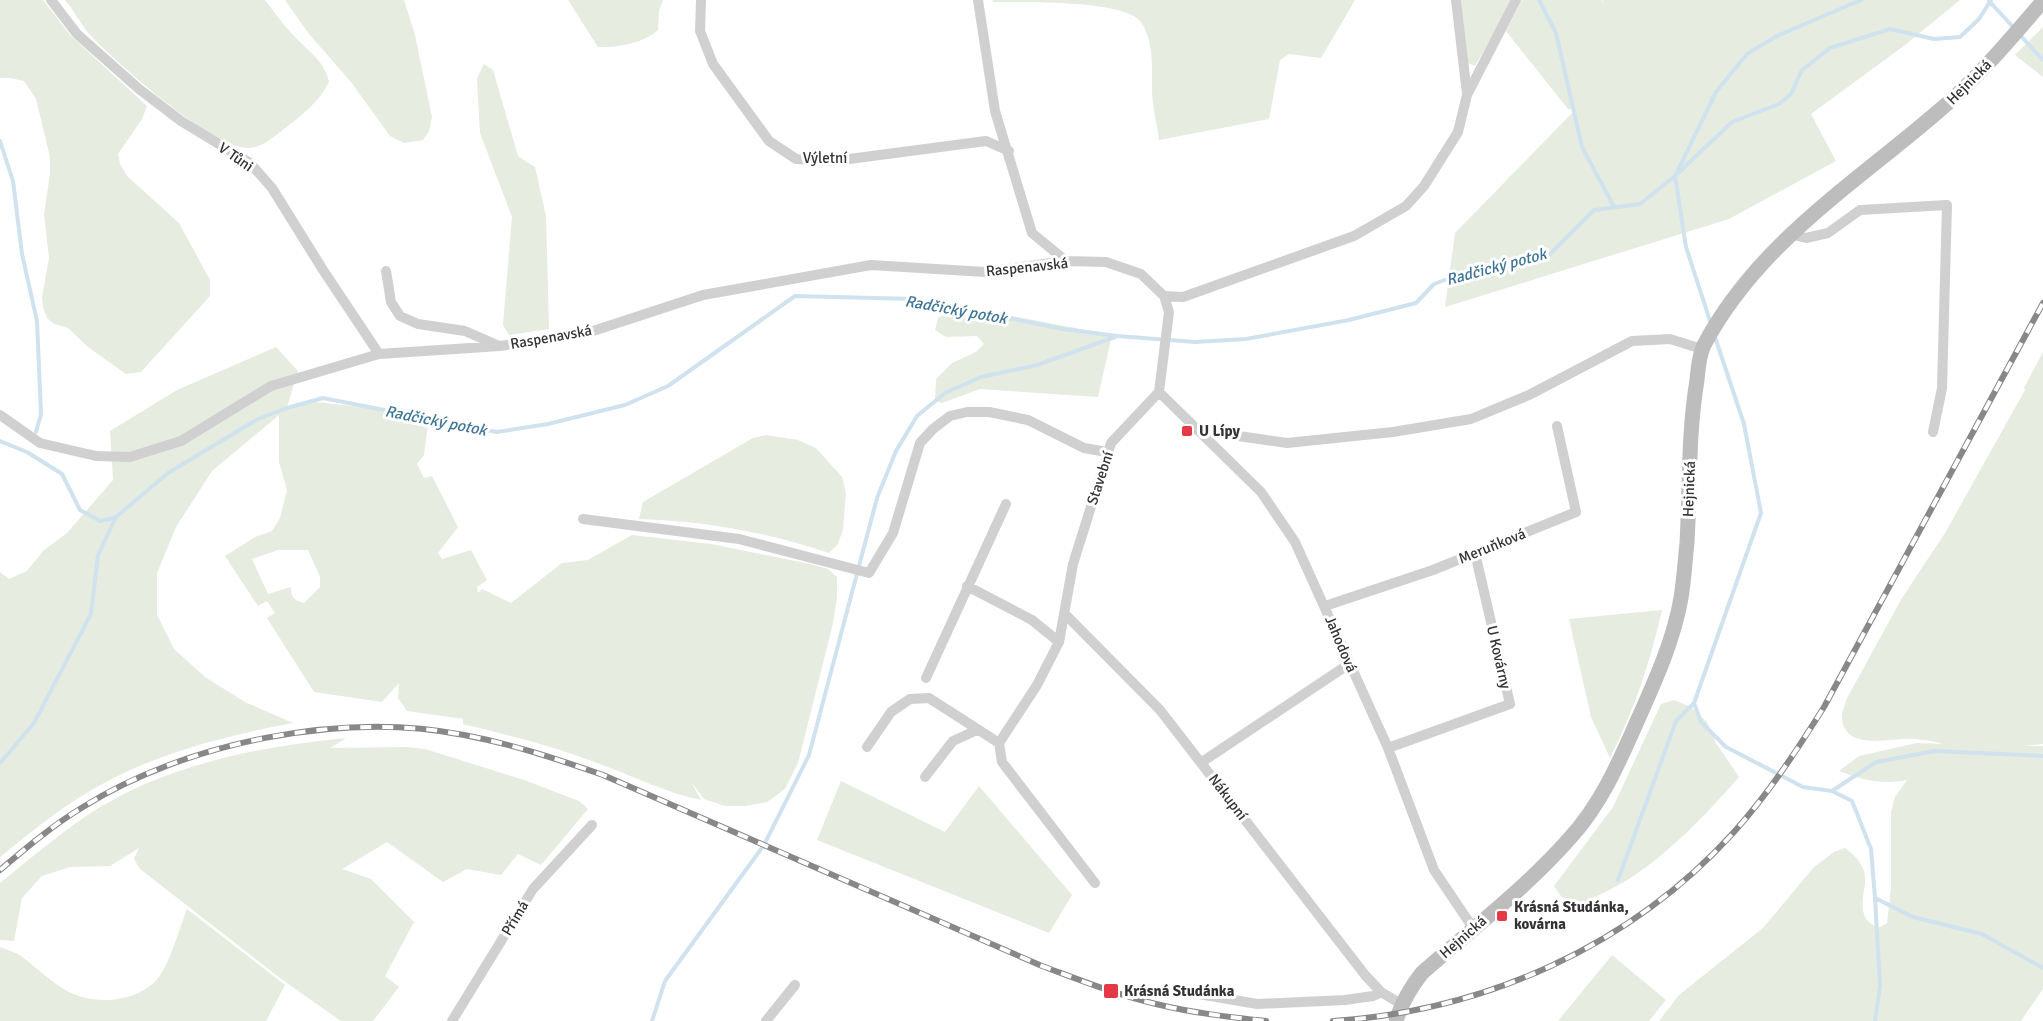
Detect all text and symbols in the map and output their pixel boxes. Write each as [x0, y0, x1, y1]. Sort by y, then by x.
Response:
street label: Hejnická [1943, 56, 1995, 108]
street label: V Tůni [215, 139, 257, 175]
street label: Výletní [803, 149, 847, 167]
water label: Radčický potok [1444, 243, 1551, 290]
street label: Raspenavská [985, 254, 1069, 280]
water label: Radčický potok [903, 291, 1010, 329]
street label: Raspenavská [509, 321, 593, 353]
water label: Radčický potok [383, 401, 490, 441]
place label: U Lípy [1199, 422, 1241, 440]
marker: U Lípy [1180, 424, 1194, 438]
street label: Stavební [1083, 449, 1117, 507]
street label: Hejnická [1679, 461, 1699, 517]
street label: Meruňková [1456, 524, 1528, 568]
street label: Jahodová [1321, 613, 1361, 675]
street label: U Kovárny [1483, 624, 1515, 690]
street label: Nákupní [1205, 770, 1251, 824]
street label: Přímá [498, 897, 532, 939]
place label: Krásná Studánka, kovárna [1514, 898, 1629, 933]
marker: Krásná Studánka, kovárna [1495, 909, 1509, 923]
street label: Hejnická [1436, 912, 1490, 962]
marker: Krásná Studánka [1102, 982, 1120, 1000]
place label: Krásná Studánka [1124, 982, 1235, 1000]

